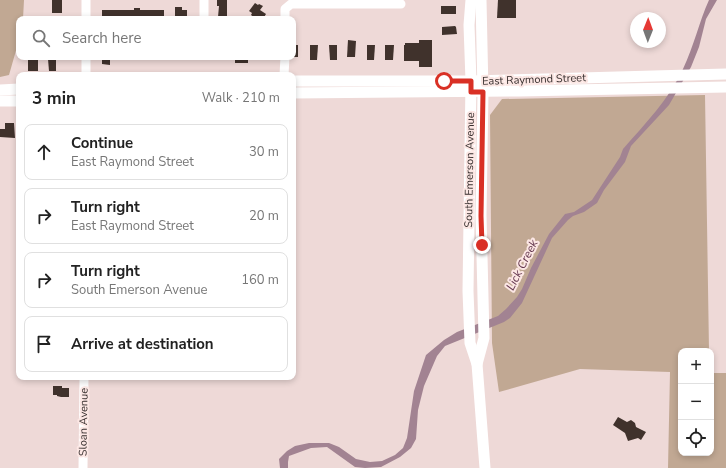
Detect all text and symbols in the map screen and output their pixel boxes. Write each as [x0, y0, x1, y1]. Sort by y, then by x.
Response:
north arrow [630, 12, 666, 48]
search box [16, 16, 296, 60]
icon: search [30, 27, 52, 49]
text: Search here [62, 28, 142, 48]
street label: East Raymond Street [482, 70, 586, 89]
route start [435, 72, 453, 90]
text: 3 min [32, 87, 76, 110]
text: Walk · 210 m [202, 89, 280, 107]
street label: South Emerson Avenue [461, 112, 478, 228]
text: Continue [71, 133, 133, 153]
icon: ahead [33, 141, 55, 163]
text: 30 m [249, 143, 279, 161]
text: East Raymond Street [71, 153, 194, 171]
text: Turn right [71, 197, 140, 217]
icon: right [33, 205, 55, 227]
text: 20 m [249, 207, 279, 225]
text: East Raymond Street [71, 217, 194, 235]
route end [473, 236, 491, 254]
water label: Lick Creek [502, 236, 542, 293]
text: Turn right [71, 261, 140, 281]
icon: right [33, 269, 55, 291]
text: 160 m [241, 271, 279, 289]
text: South Emerson Avenue [71, 281, 207, 299]
icon: arrive [33, 333, 55, 355]
text: Arrive at destination [71, 334, 214, 354]
map controls [678, 348, 714, 456]
button: + [678, 348, 714, 384]
button: − [678, 384, 714, 420]
street label: Sloan Avenue [75, 388, 92, 456]
button: locate [678, 420, 714, 456]

